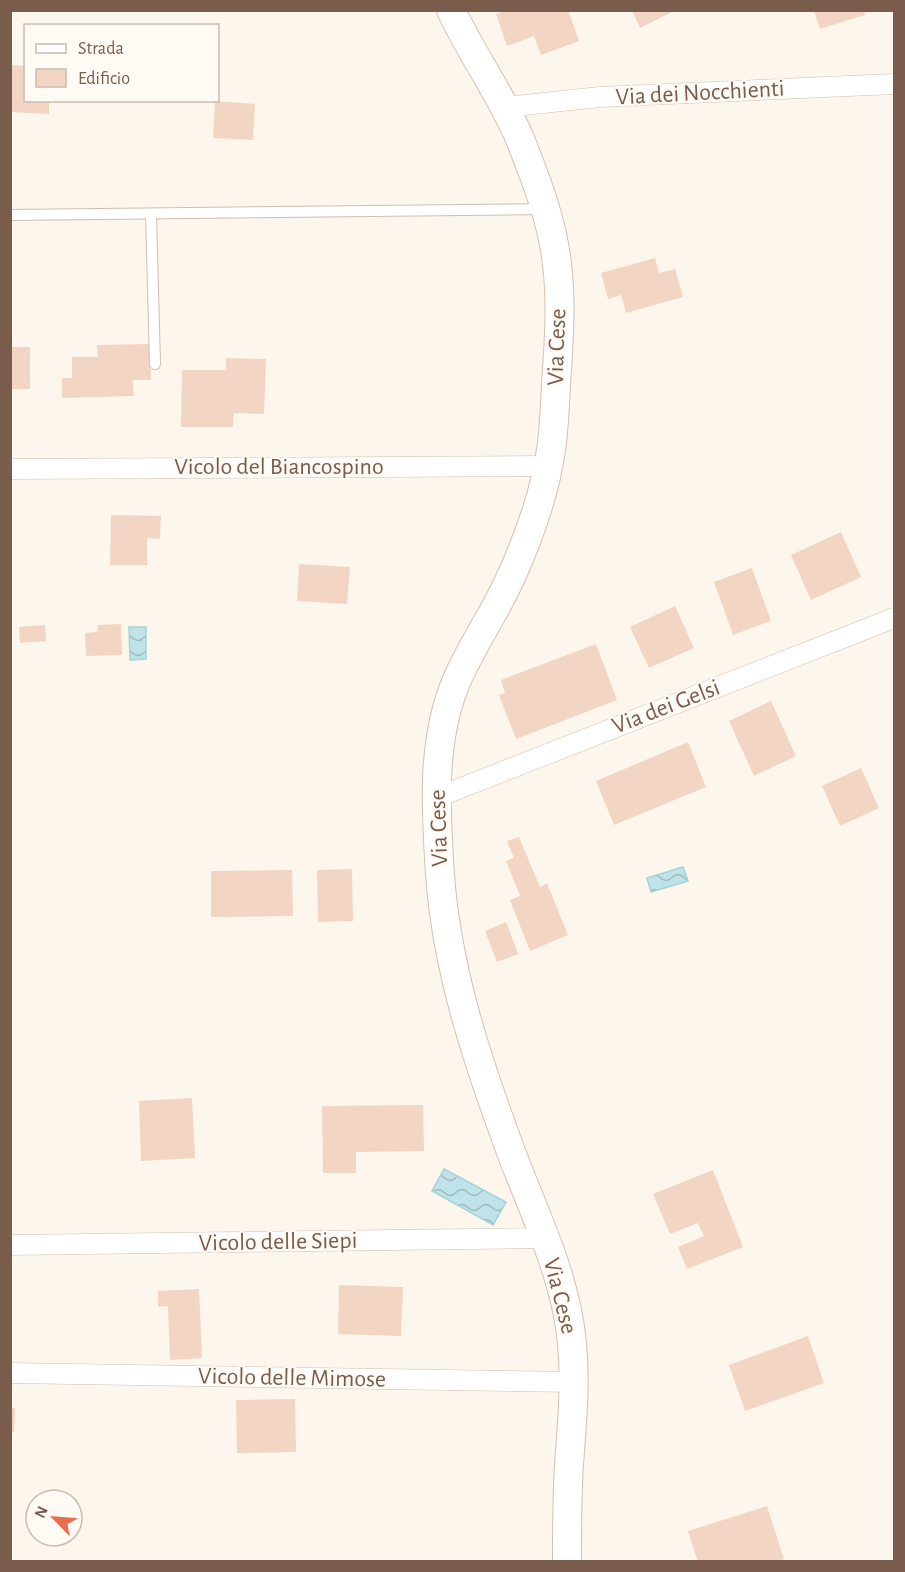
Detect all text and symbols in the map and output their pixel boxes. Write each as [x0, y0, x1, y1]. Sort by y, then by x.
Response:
legend [24, 24, 219, 102]
text: Strada [78, 40, 124, 58]
text: Edificio [78, 70, 130, 88]
street label: Via dei Nocchienti [615, 77, 785, 109]
street label: Via Cese [544, 308, 570, 386]
street label: Vicolo del Biancospino [174, 455, 384, 479]
street label: Via dei Gelsi [609, 676, 723, 738]
street label: Via Cese [426, 789, 452, 867]
street label: Vicolo delle Siepi [198, 1229, 358, 1255]
street label: Via Cese [539, 1256, 581, 1336]
street label: Vicolo delle Mimose [198, 1364, 386, 1392]
north arrow [24, 1488, 84, 1548]
text: N [32, 1504, 51, 1521]

